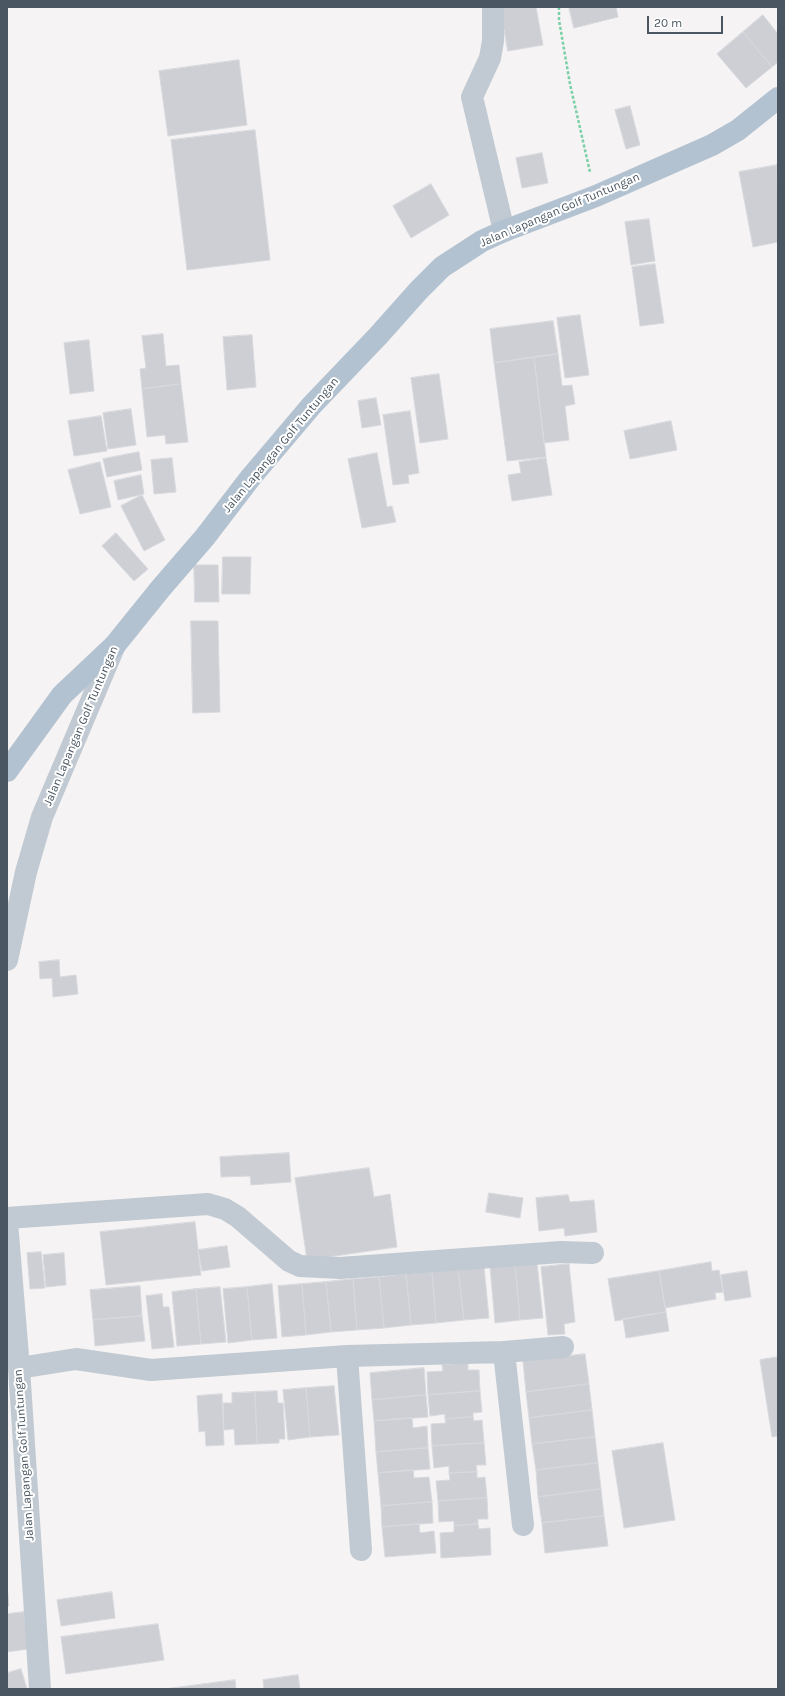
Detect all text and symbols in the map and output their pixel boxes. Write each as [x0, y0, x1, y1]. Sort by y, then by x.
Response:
scale bar [649, 8, 725, 34]
text: 20 m [654, 16, 682, 30]
street label: Jalan Lapangan Golf Tuntungan [478, 170, 642, 250]
street label: Jalan Lapangan Golf Tuntungan [220, 374, 342, 516]
street label: Jalan Lapangan Golf Tuntungan [41, 644, 121, 808]
street label: Jalan Lapangan Golf Tuntungan [11, 1369, 37, 1541]

